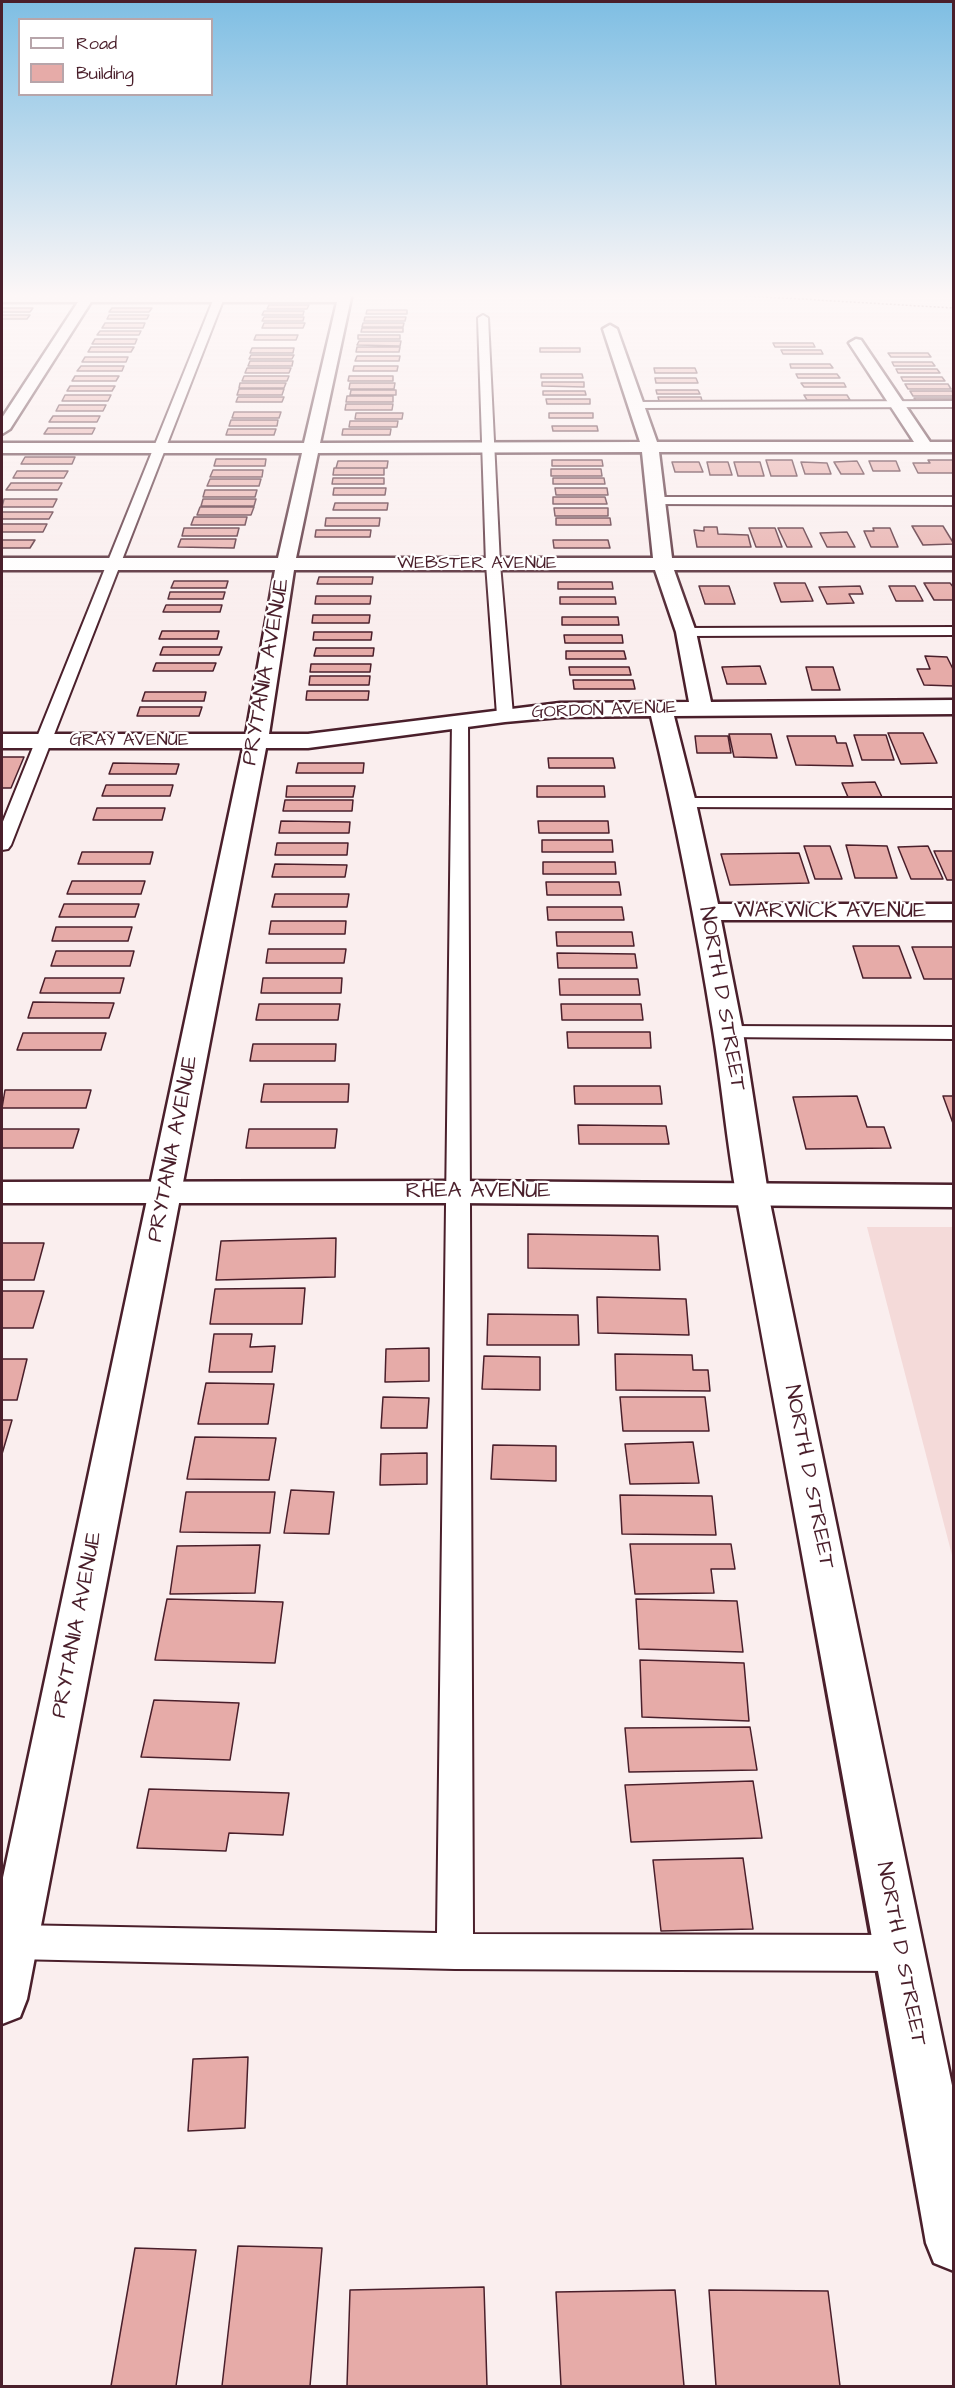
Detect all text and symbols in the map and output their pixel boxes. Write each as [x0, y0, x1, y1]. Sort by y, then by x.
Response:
legend [18, 18, 213, 96]
text: Road [76, 31, 117, 56]
text: Building [76, 61, 134, 86]
street label: WEBSTER AVENUE [397, 553, 557, 575]
street label: PRYTANIA AVENUE [238, 576, 296, 768]
street label: GORDON AVENUE [531, 698, 677, 724]
street label: GRAY AVENUE [69, 730, 189, 752]
street label: WARWICK AVENUE [734, 899, 926, 925]
street label: NORTH D STREET [692, 905, 750, 1093]
street label: PRYTANIA AVENUE [143, 1054, 205, 1244]
street label: RHEA AVENUE [406, 1179, 550, 1205]
street label: NORTH D STREET [777, 1383, 839, 1571]
street label: PRYTANIA AVENUE [47, 1530, 109, 1720]
street label: NORTH D STREET [869, 1860, 931, 2048]

